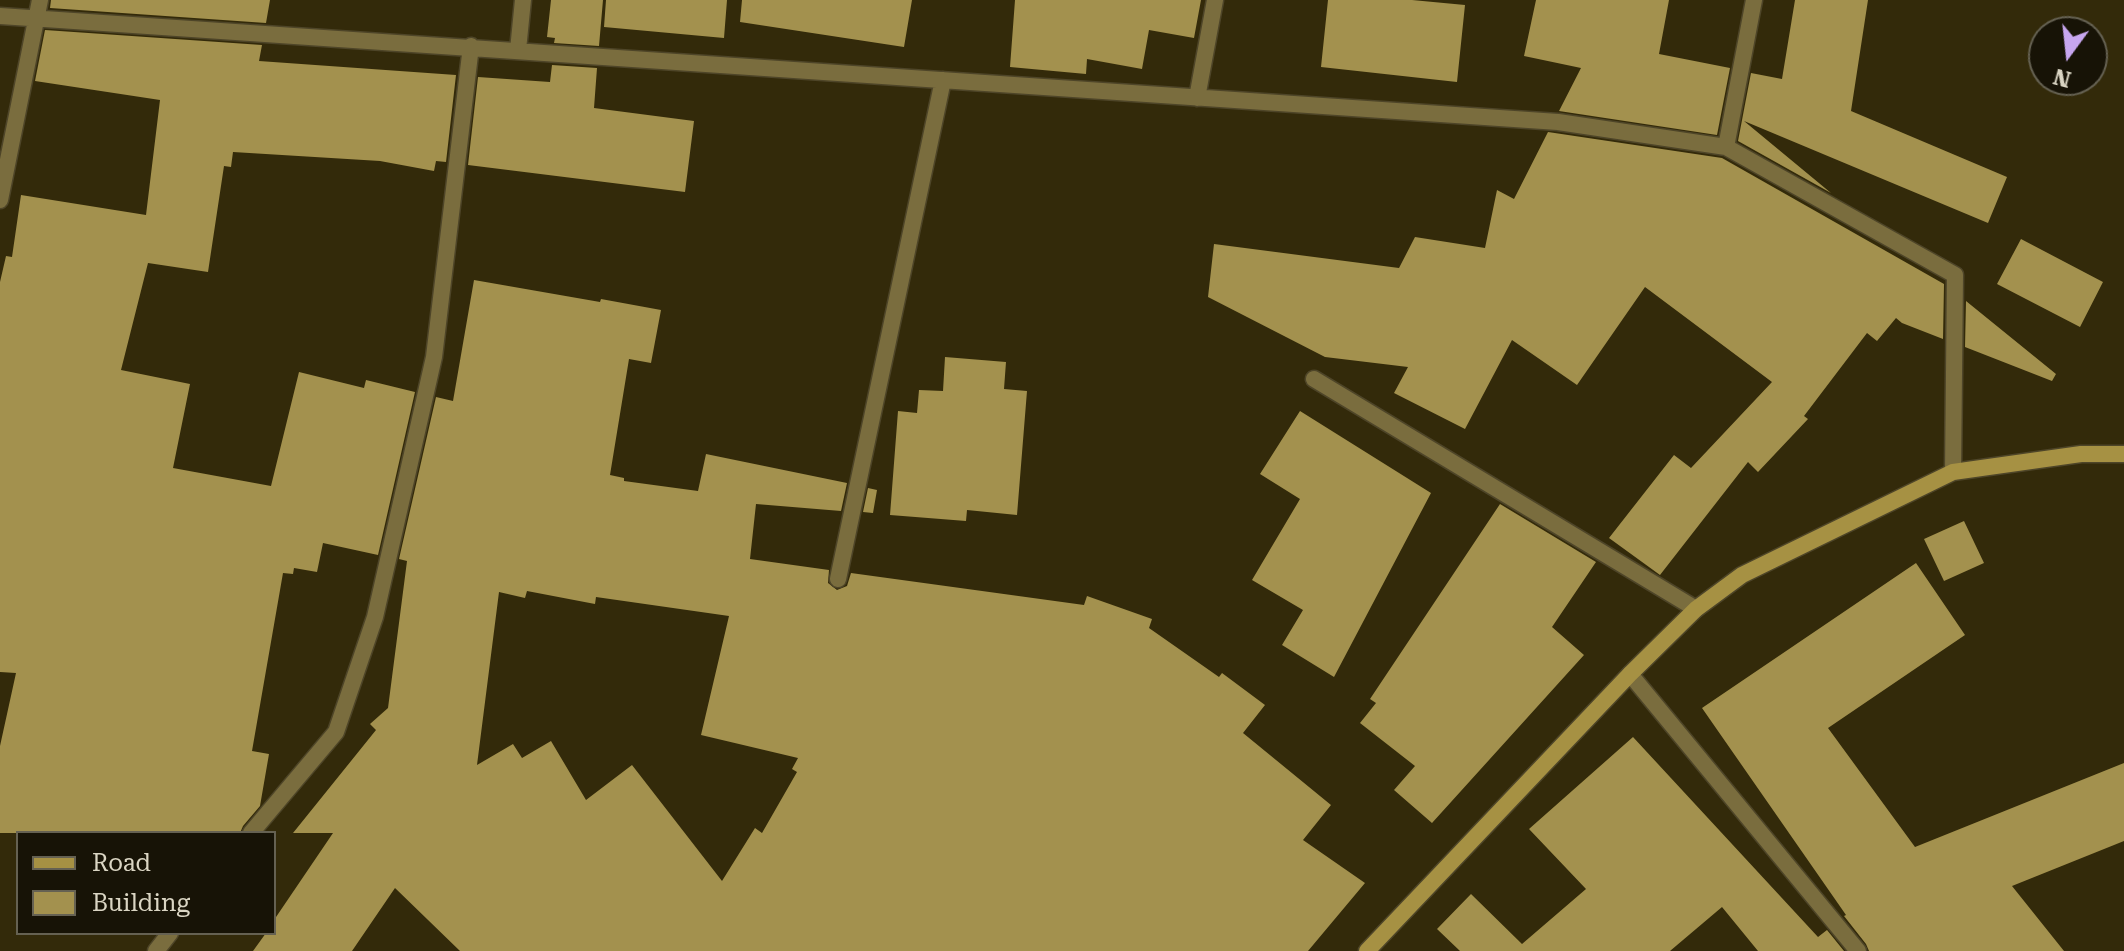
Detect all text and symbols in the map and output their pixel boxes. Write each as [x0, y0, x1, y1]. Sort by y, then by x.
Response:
north arrow [2028, 16, 2108, 96]
text: N [2051, 63, 2074, 92]
legend [16, 831, 276, 935]
text: Road [92, 849, 151, 877]
text: Building [92, 889, 190, 917]

